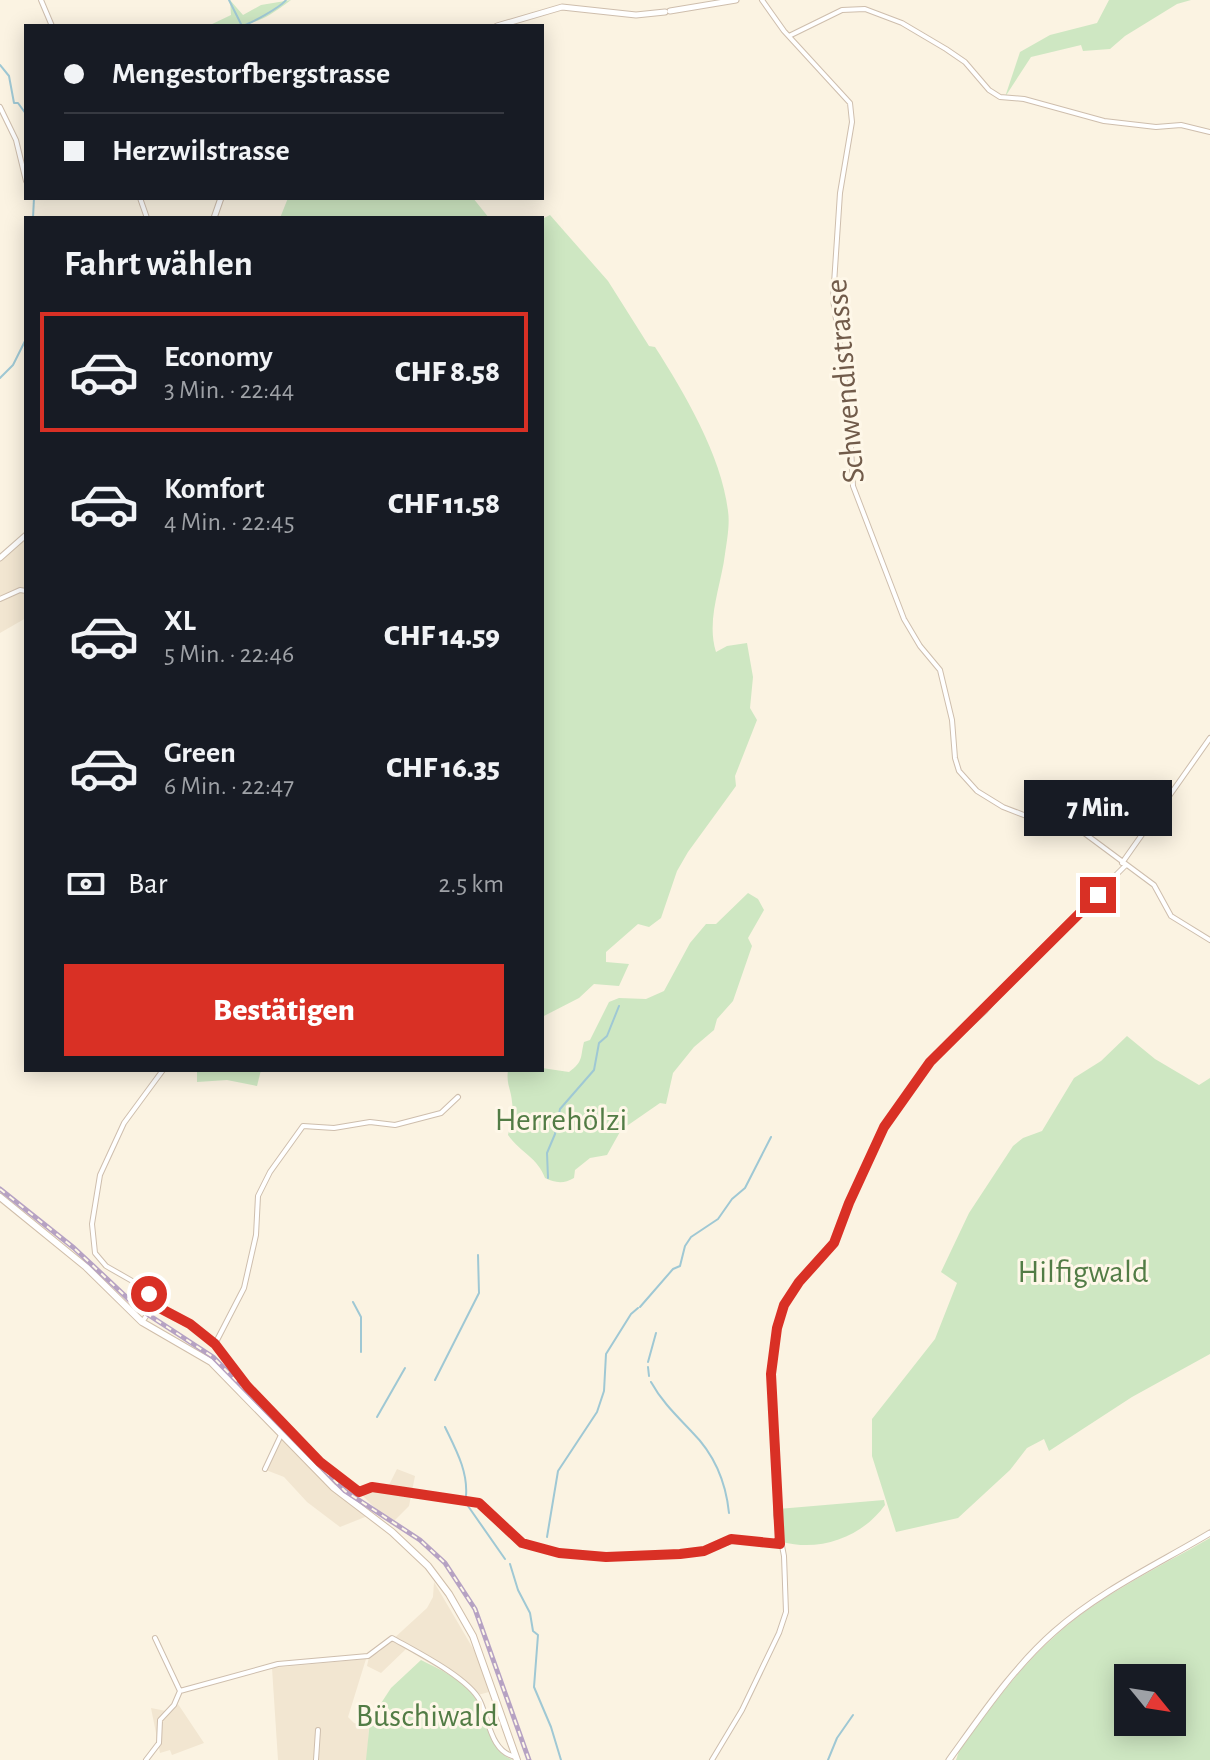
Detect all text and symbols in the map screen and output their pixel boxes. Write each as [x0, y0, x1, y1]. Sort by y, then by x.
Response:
text: Mengestorfbergstrasse [112, 59, 390, 89]
text: Herzwilstrasse [112, 136, 290, 166]
text: Fahrt wählen [64, 246, 253, 282]
street label: Schwendistrasse [820, 278, 870, 484]
icon: car [68, 336, 140, 408]
text: Economy [164, 342, 273, 372]
text: CHF 8.58 [395, 357, 500, 387]
text: 3 Min. · 22:44 [164, 377, 294, 403]
icon: car [68, 468, 140, 540]
text: Komfort [164, 474, 264, 504]
text: CHF 11.58 [388, 489, 500, 519]
text: 4 Min. · 22:45 [164, 509, 295, 535]
icon: car [68, 600, 140, 672]
text: XL [164, 606, 196, 636]
text: CHF 14.59 [384, 621, 500, 651]
text: 5 Min. · 22:46 [164, 641, 294, 667]
icon: car [68, 732, 140, 804]
text: Green [164, 738, 236, 768]
text: CHF 16.35 [386, 753, 500, 783]
text: 6 Min. · 22:47 [164, 773, 294, 799]
callout: 7 Min. [1024, 779, 1172, 835]
text: 7 Min. [1067, 795, 1129, 821]
icon: cash [64, 862, 108, 906]
text: Bar [128, 869, 167, 899]
text: 2.5 km [438, 871, 504, 897]
route end [1080, 877, 1116, 913]
button: Bestätigen [64, 964, 504, 1056]
park label: Herrehölzi [495, 1104, 627, 1136]
park label: Hilfigwald [1017, 1256, 1149, 1288]
route start [131, 1276, 167, 1312]
north arrow [1114, 1664, 1186, 1736]
map controls [1114, 1664, 1186, 1736]
park label: Büschiwald [356, 1700, 498, 1732]

